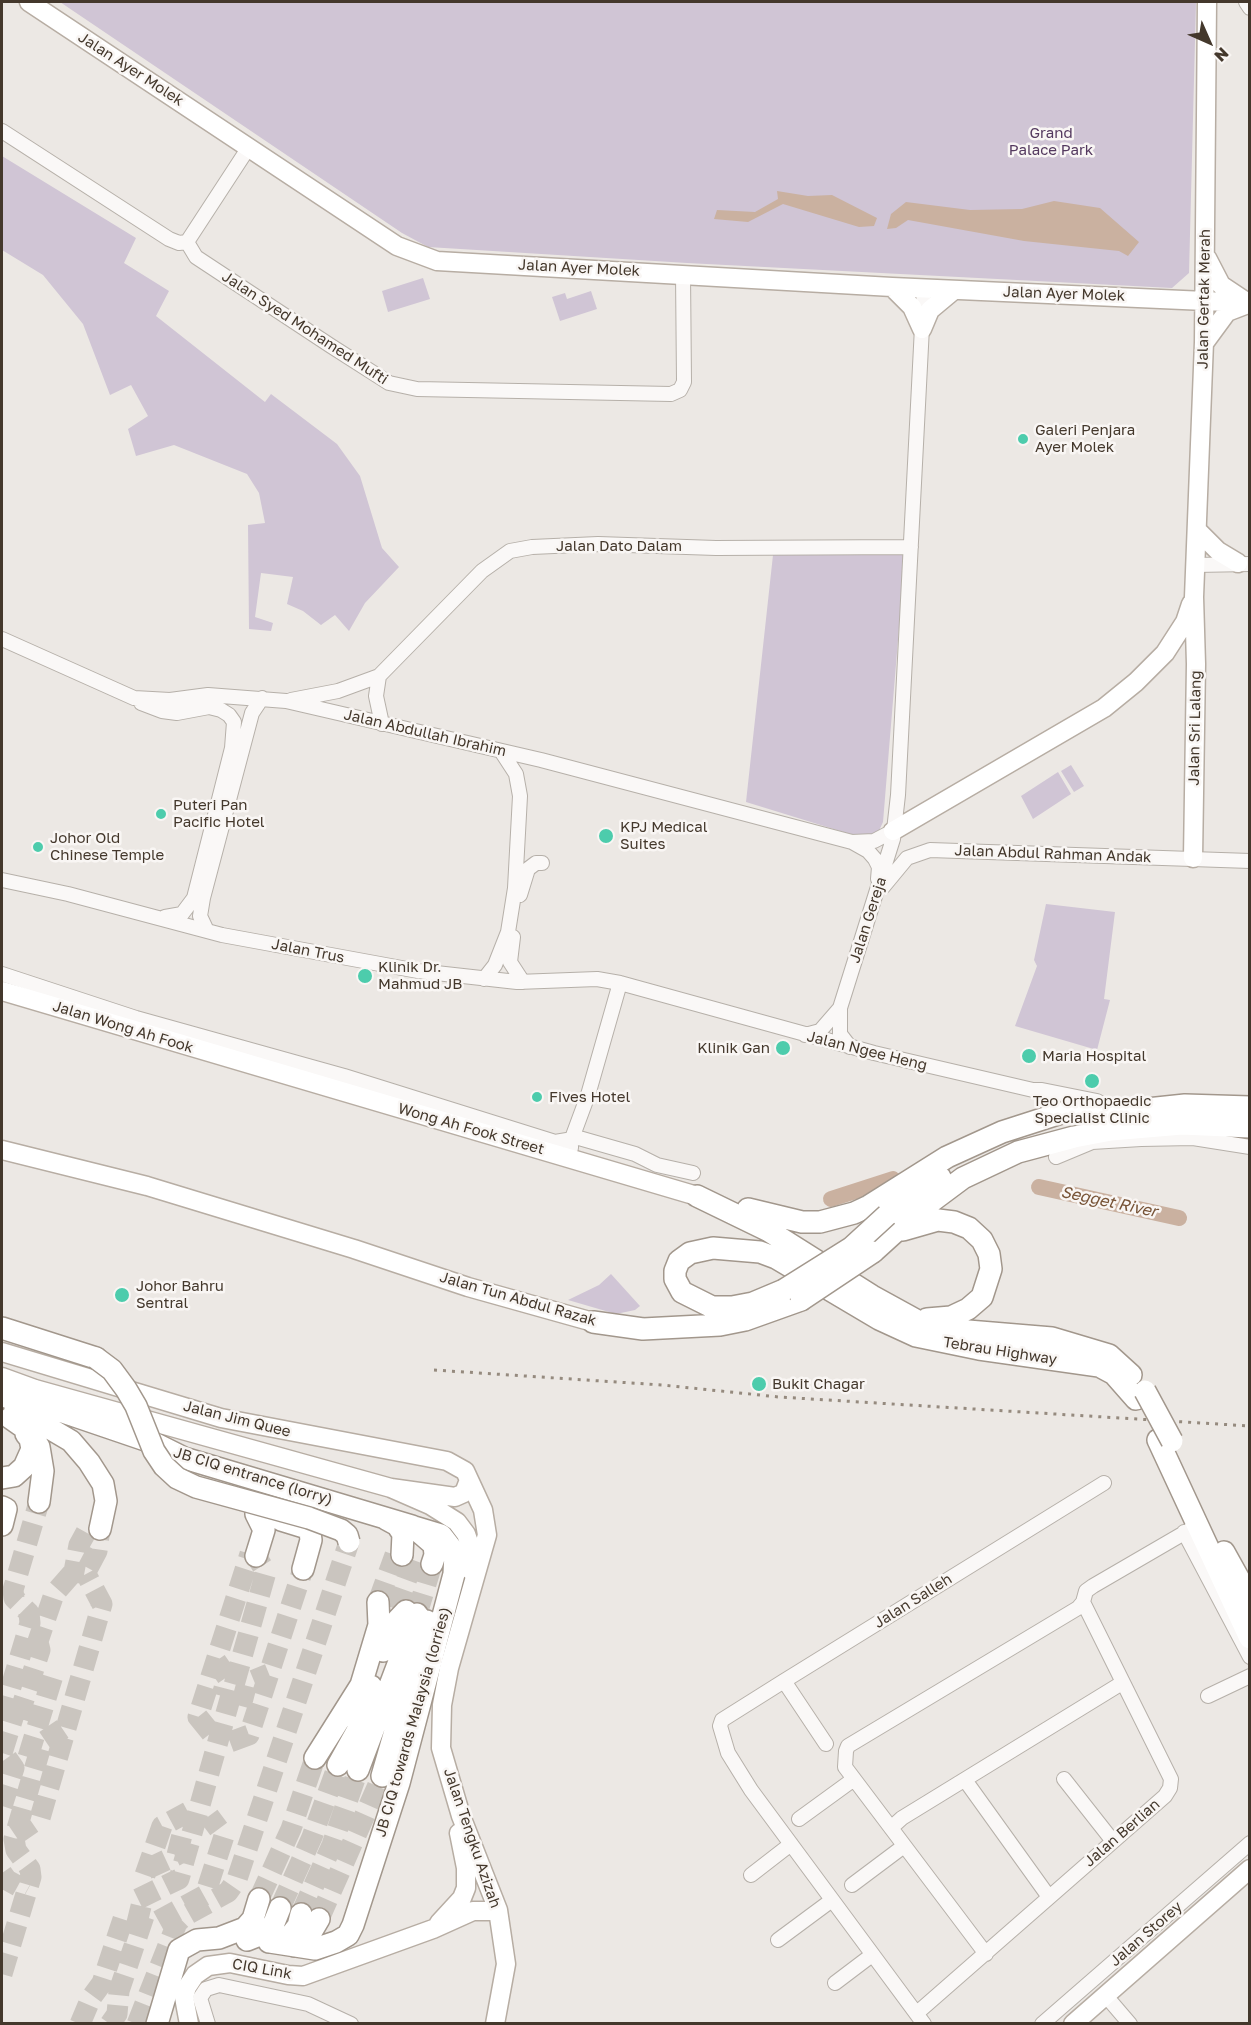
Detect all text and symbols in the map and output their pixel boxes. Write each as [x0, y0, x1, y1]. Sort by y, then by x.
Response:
north arrow [1179, 12, 1239, 72]
street label: Jalan Ayer Molek [75, 28, 187, 110]
text: N [1210, 43, 1233, 66]
park label: Grand Palace Park [1009, 124, 1093, 159]
street label: Jalan Gertak Merah [1194, 229, 1214, 369]
street label: Jalan Ayer Molek [517, 256, 641, 280]
street label: Jalan Syed Mohamed Mufti [219, 268, 391, 388]
street label: Jalan Ayer Molek [1003, 283, 1125, 305]
place label: Galeri Penjara Ayer Molek [1035, 421, 1135, 456]
marker: Galeri Penjara Ayer Molek [1016, 432, 1030, 446]
street label: Jalan Dato Dalam [556, 537, 682, 555]
street label: Jalan Sri Lalang [1185, 670, 1205, 786]
street label: Jalan Abdullah Ibrahim [342, 706, 508, 760]
place label: Puteri Pan Pacific Hotel [173, 796, 265, 831]
marker: Puteri Pan Pacific Hotel [154, 807, 168, 821]
place label: KPJ Medical Suites [620, 818, 707, 853]
marker: KPJ Medical Suites [597, 827, 615, 845]
place label: Johor Old Chinese Temple [50, 829, 164, 864]
marker: Johor Old Chinese Temple [31, 840, 45, 854]
street label: Jalan Abdul Rahman Andak [954, 842, 1152, 866]
street label: Jalan Gereja [846, 875, 890, 965]
street label: Jalan Trus [270, 935, 346, 967]
place label: Klinik Dr. Mahmud JB [378, 958, 462, 993]
marker: Klinik Dr. Mahmud JB [356, 967, 374, 985]
street label: Jalan Wong Ah Fook [50, 997, 196, 1057]
street label: Jalan Ngee Heng [805, 1027, 929, 1075]
place label: Klinik Gan [697, 1039, 770, 1057]
marker: Klinik Gan [774, 1039, 792, 1057]
marker: Maria Hospital [1020, 1047, 1038, 1065]
place label: Maria Hospital [1042, 1047, 1146, 1065]
marker: Teo Orthopaedic Specialist Clinic [1083, 1072, 1101, 1090]
place label: Fives Hotel [549, 1088, 630, 1106]
marker: Fives Hotel [530, 1090, 544, 1104]
place label: Teo Orthopaedic Specialist Clinic [1033, 1092, 1151, 1127]
street label: Wong Ah Fook Street [396, 1099, 546, 1159]
water label: Segget River [1059, 1182, 1159, 1222]
street label: Jalan Tun Abdul Razak [438, 1268, 598, 1330]
place label: Johor Bahru Sentral [136, 1277, 224, 1312]
marker: Johor Bahru Sentral [113, 1286, 131, 1304]
street label: Tebrau Highway [942, 1333, 1058, 1369]
marker: Bukit Chagar [750, 1375, 768, 1393]
place label: Bukit Chagar [772, 1375, 865, 1393]
street label: Jalan Jim Quee [181, 1397, 293, 1441]
street label: JB CIQ entrance (lorry) [171, 1443, 335, 1509]
street label: Jalan Salleh [871, 1570, 955, 1632]
street label: JB CIQ towards Malaysia (lorries) [372, 1605, 454, 1839]
street label: Jalan Tengku Azizah [440, 1766, 504, 1910]
street label: Jalan Berlian [1081, 1795, 1163, 1871]
street label: Jalan Storey [1106, 1898, 1186, 1970]
street label: CIQ Link [231, 1955, 293, 1983]

